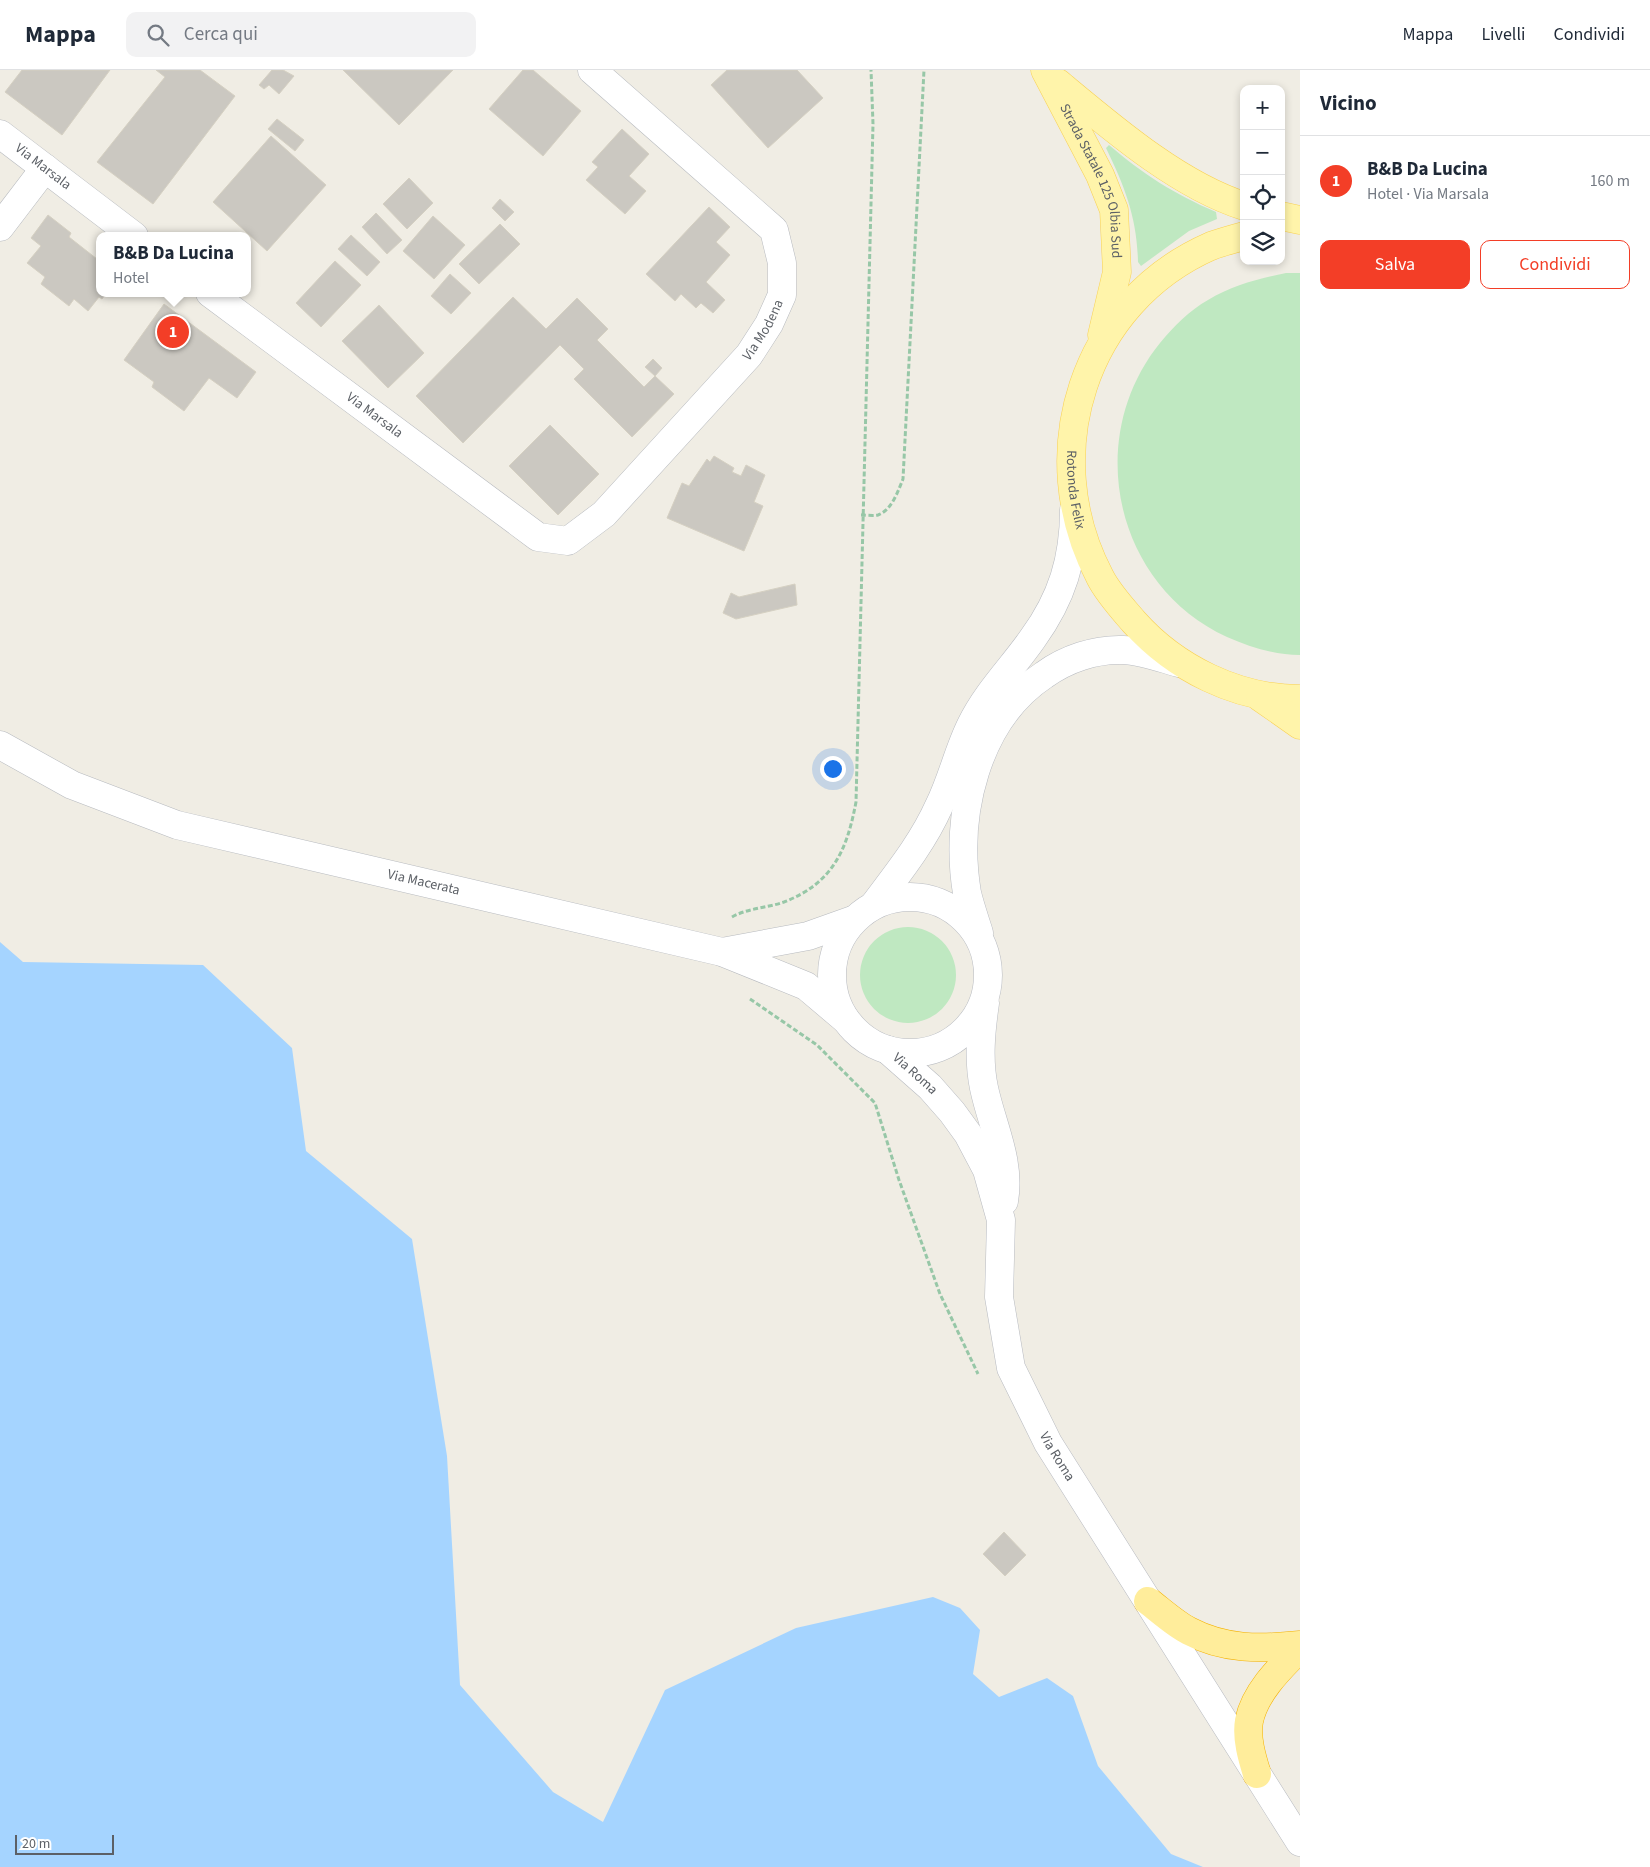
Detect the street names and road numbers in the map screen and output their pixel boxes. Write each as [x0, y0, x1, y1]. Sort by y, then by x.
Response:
street label: Strada Statale 125 Olbia Sud [1054, 100, 1126, 259]
street label: Via Marsala [11, 139, 75, 195]
street label: Via Modena [738, 296, 789, 366]
street label: Via Marsala [342, 388, 407, 443]
street label: Rotonda Felix [1061, 450, 1090, 532]
street label: Via Macerata [385, 864, 462, 901]
street label: Via Roma [888, 1048, 942, 1099]
street label: Via Roma [1034, 1429, 1080, 1485]

